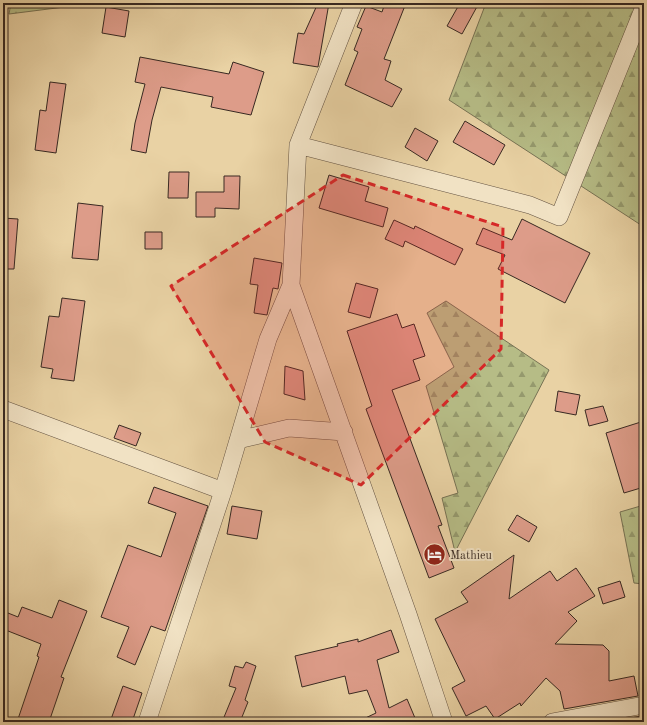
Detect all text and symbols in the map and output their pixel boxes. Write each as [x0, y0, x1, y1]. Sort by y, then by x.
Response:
hotel icon: Mathieu [422, 542, 448, 568]
place label: Mathieu [450, 550, 492, 562]

